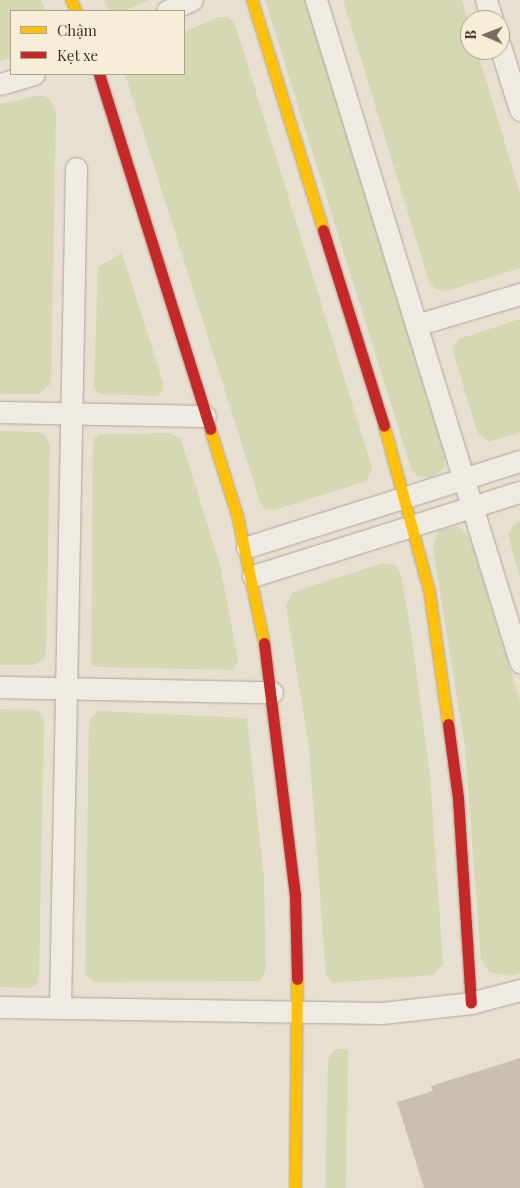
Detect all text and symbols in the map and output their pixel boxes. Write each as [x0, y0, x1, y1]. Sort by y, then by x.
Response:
legend [10, 10, 185, 75]
north arrow [460, 10, 510, 60]
text: Chậm [57, 20, 97, 40]
text: B [461, 30, 480, 40]
text: Kẹt xe [57, 45, 98, 65]

